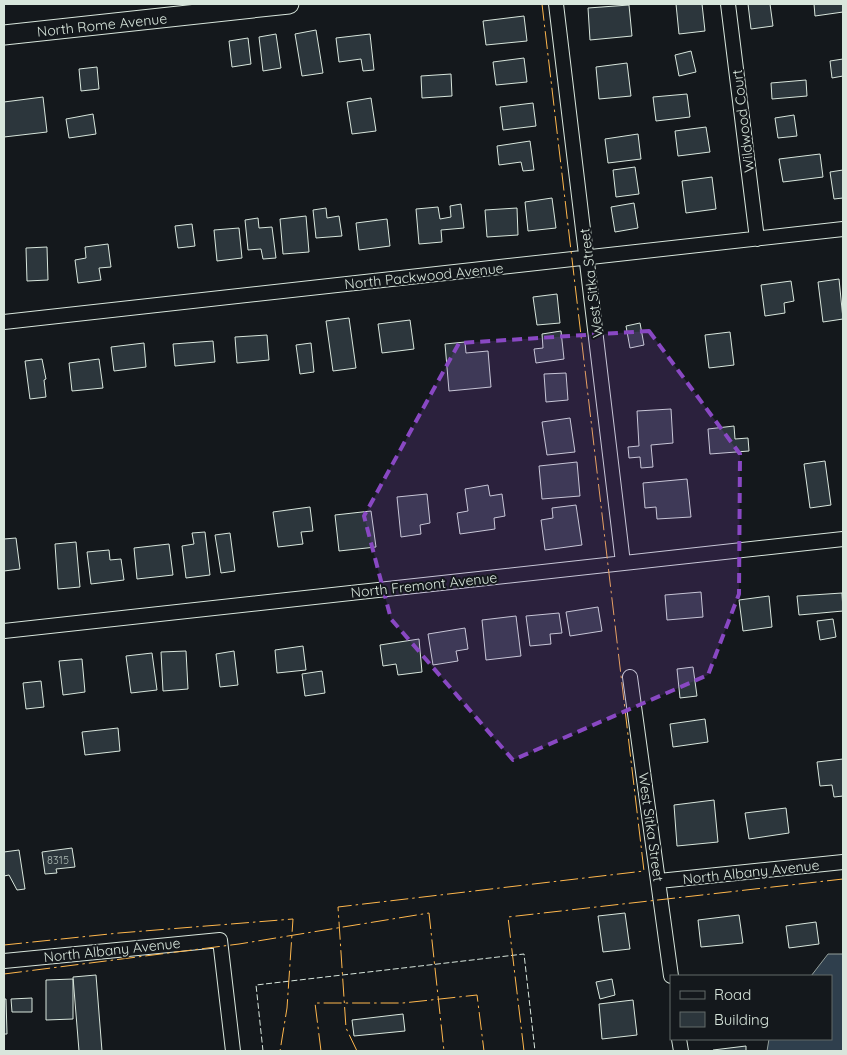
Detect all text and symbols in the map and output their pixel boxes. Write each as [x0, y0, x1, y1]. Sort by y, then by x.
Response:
street label: North Rome Avenue [36, 9, 168, 41]
street label: Wildwood Court [728, 68, 758, 173]
street label: West Sitka Street [575, 227, 607, 339]
street label: North Packwood Avenue [344, 259, 504, 293]
street label: North Fremont Avenue [350, 568, 498, 602]
street label: West Sitka Street [634, 771, 668, 883]
house number: 8315 [47, 853, 69, 867]
street label: North Albany Avenue [682, 856, 820, 888]
street label: North Albany Avenue [43, 934, 181, 966]
legend [670, 975, 832, 1040]
text: Road [714, 985, 751, 1004]
text: Building [714, 1010, 769, 1029]

